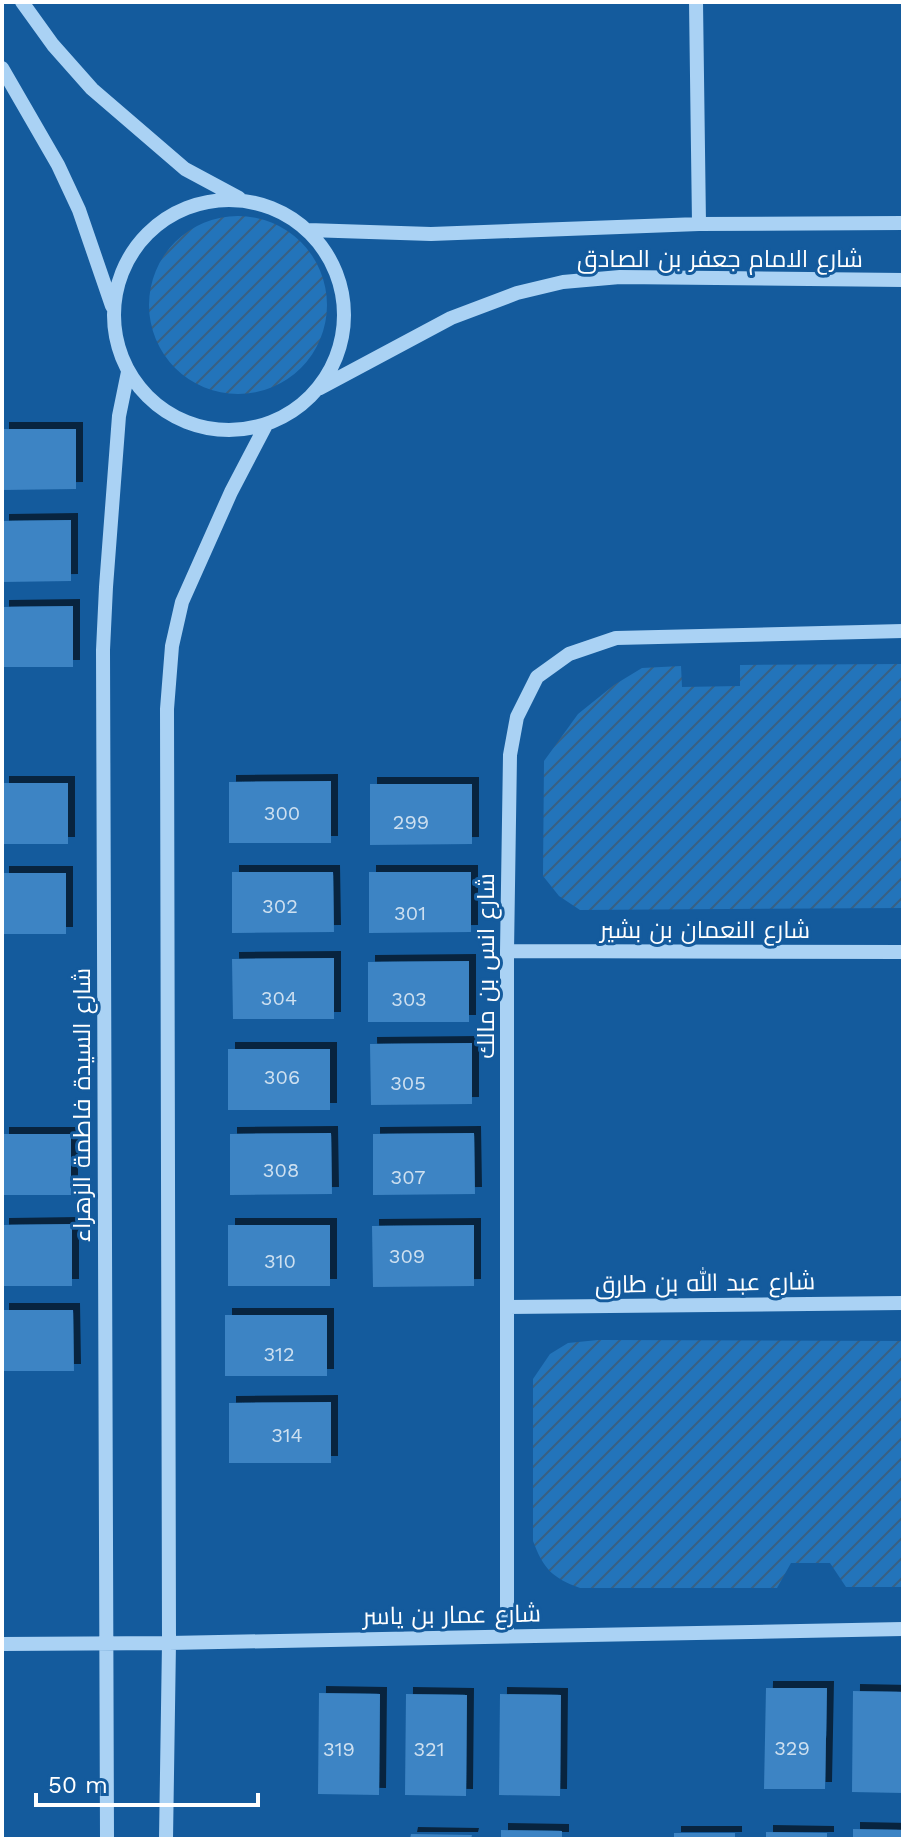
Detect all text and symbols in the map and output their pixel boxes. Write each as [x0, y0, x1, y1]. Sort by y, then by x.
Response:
street label: شارع الامام جعفر بن الصادق [577, 245, 863, 275]
house number: 300 [264, 801, 300, 825]
house number: 299 [393, 810, 429, 834]
street label: شارع انس بن مالك [472, 873, 502, 1059]
house number: 302 [262, 894, 298, 918]
house number: 301 [394, 901, 426, 925]
street label: شارع النعمان بن بشير [598, 916, 810, 946]
street label: شارع السيدة فاطمة الزهراء [68, 968, 98, 1242]
house number: 304 [261, 986, 297, 1010]
house number: 303 [391, 987, 427, 1011]
house number: 306 [264, 1065, 300, 1089]
house number: 305 [390, 1071, 426, 1095]
house number: 308 [263, 1158, 299, 1182]
house number: 307 [391, 1165, 425, 1189]
house number: 309 [389, 1244, 425, 1268]
house number: 310 [264, 1249, 296, 1273]
street label: شارع عبد الله بن طارق [595, 1265, 815, 1301]
house number: 312 [263, 1342, 295, 1366]
house number: 314 [271, 1423, 303, 1447]
street label: شارع عمار بن ياسر [361, 1599, 541, 1633]
house number: 329 [774, 1736, 810, 1760]
house number: 319 [323, 1737, 355, 1761]
house number: 321 [413, 1737, 445, 1761]
scale bar [36, 1757, 258, 1807]
text: 50 m [48, 1771, 108, 1799]

